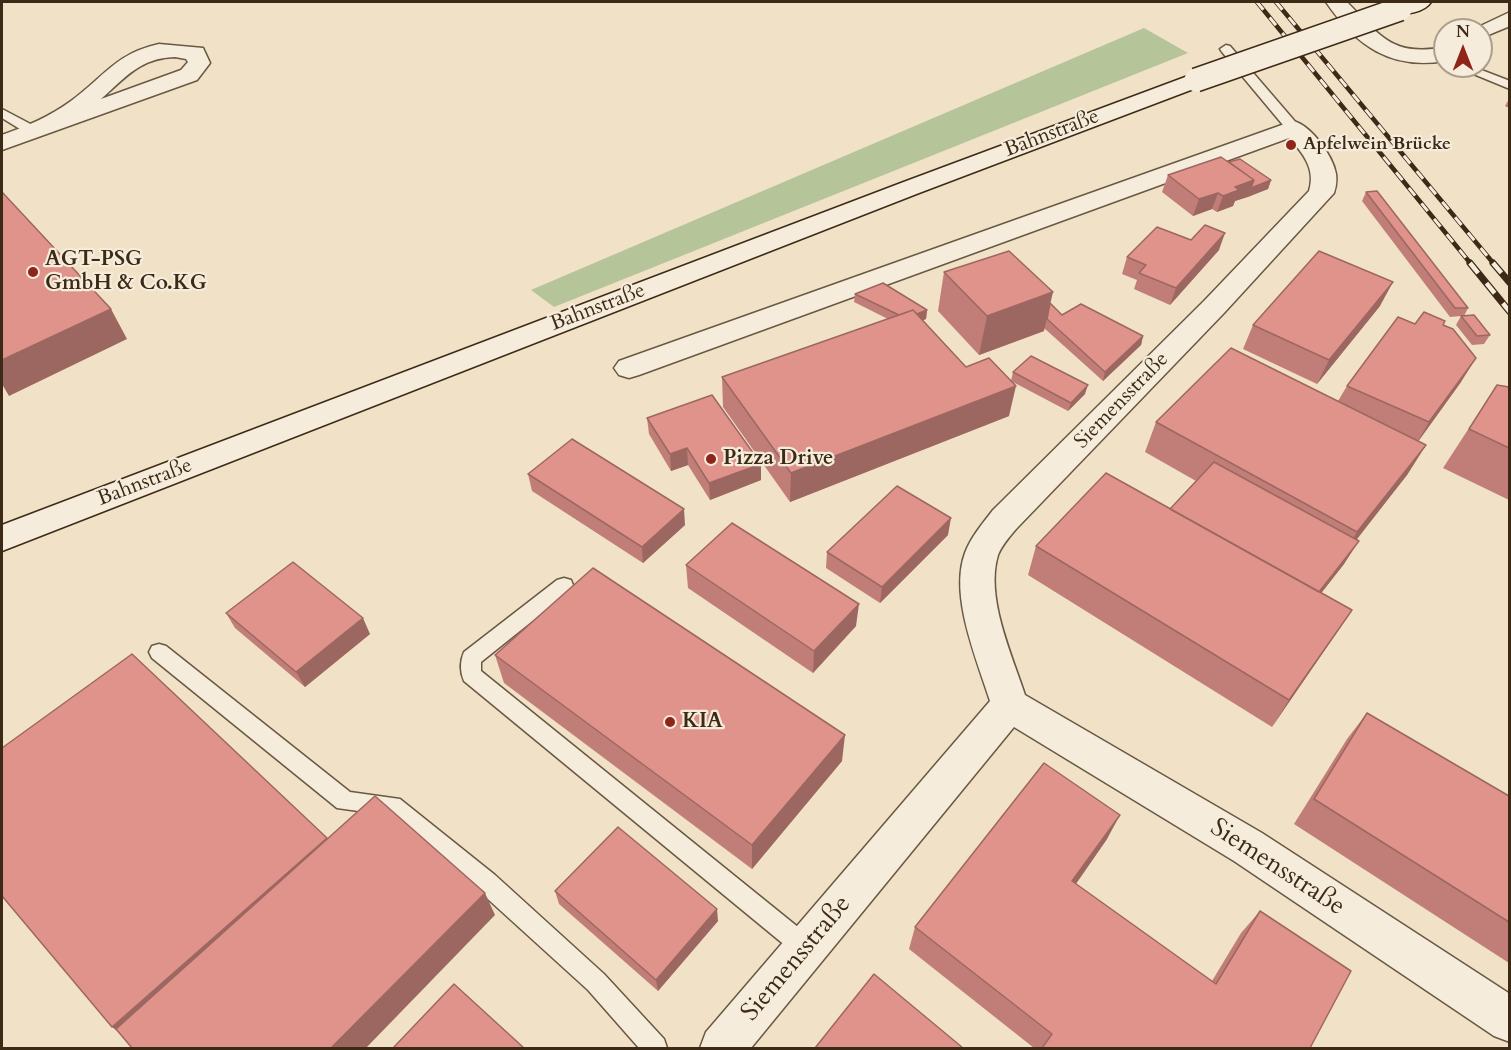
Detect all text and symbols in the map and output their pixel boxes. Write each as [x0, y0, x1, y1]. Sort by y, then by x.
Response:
north arrow [1433, 18, 1493, 78]
text: N [1456, 21, 1470, 43]
street label: Bahnstraße [1001, 104, 1103, 164]
place label: Apfelwein Brücke [1303, 134, 1451, 156]
marker: Apfelwein Brücke [1284, 138, 1298, 152]
place label: AGT-PSG GmbH & Co.KG [45, 247, 207, 297]
marker: AGT-PSG GmbH & Co.KG [26, 265, 40, 279]
street label: Bahnstraße [547, 278, 649, 338]
street label: Siemensstraße [1070, 347, 1174, 455]
place label: Pizza Drive [723, 446, 833, 472]
marker: Pizza Drive [704, 452, 718, 466]
street label: Bahnstraße [94, 453, 196, 513]
place label: KIA [682, 709, 723, 735]
marker: KIA [663, 715, 677, 729]
street label: Siemensstraße [1204, 813, 1350, 923]
street label: Siemensstraße [735, 890, 859, 1028]

